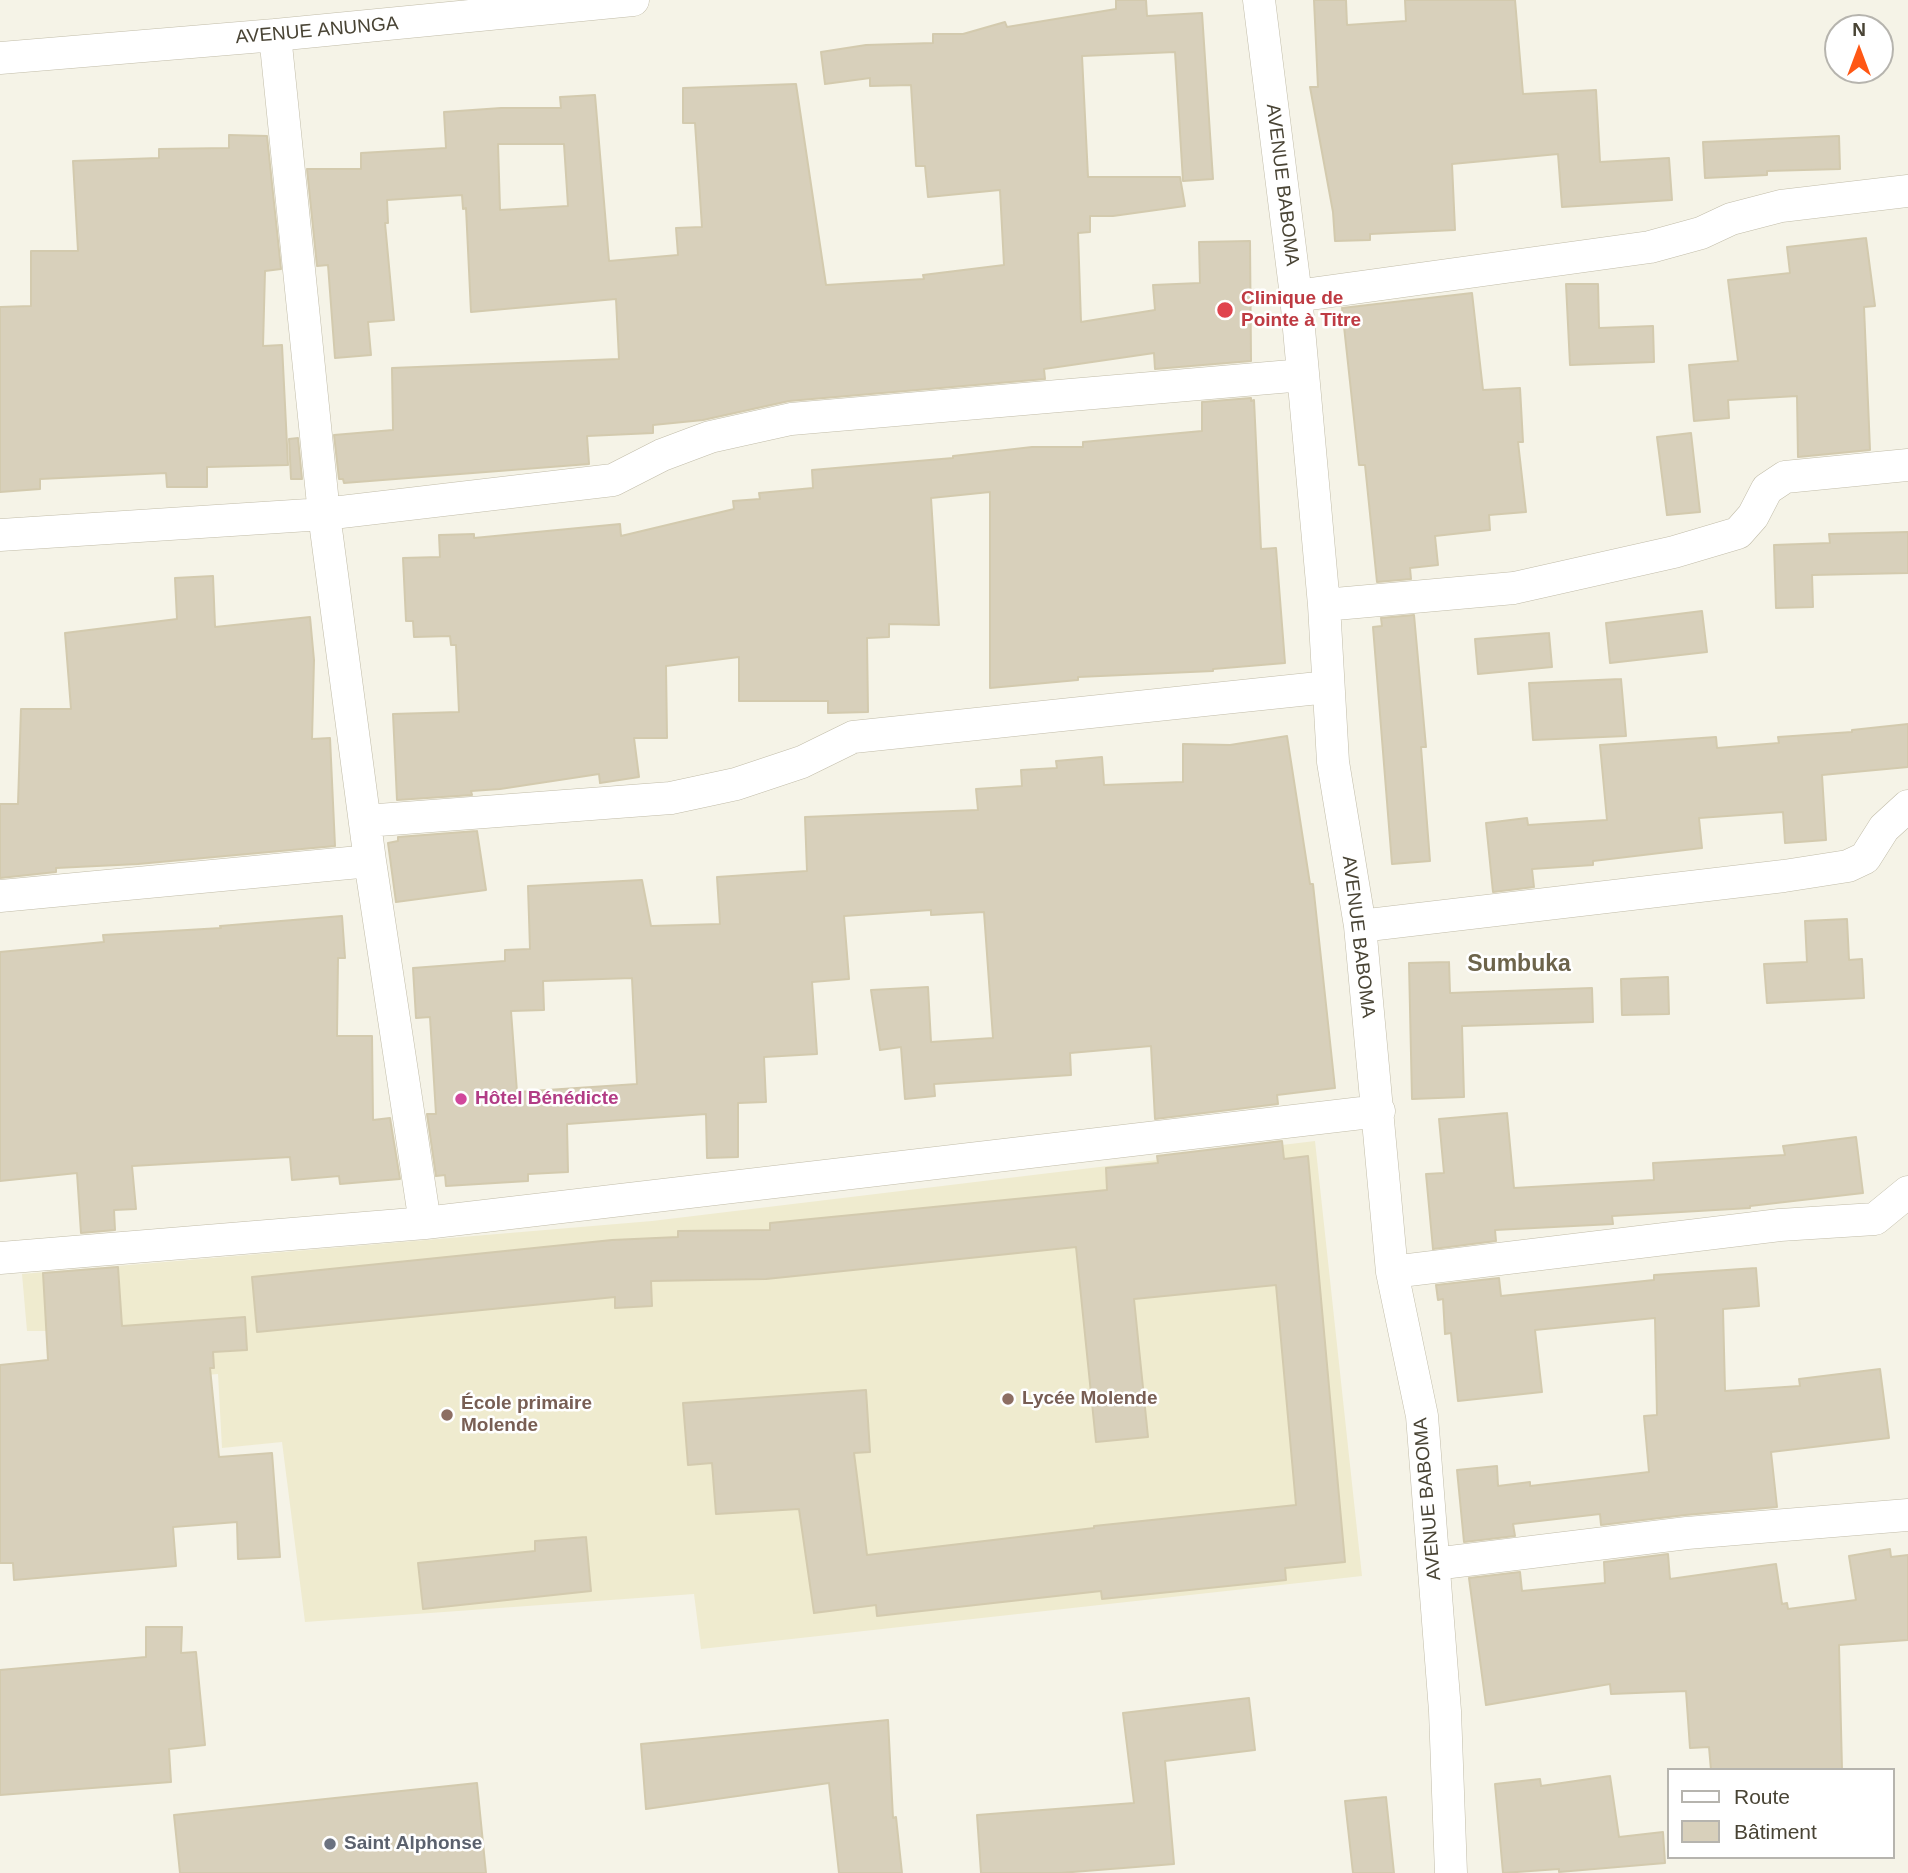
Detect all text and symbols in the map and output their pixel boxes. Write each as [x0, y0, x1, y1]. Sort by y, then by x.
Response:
street label: AVENUE ANUNGA [235, 13, 399, 49]
north arrow [1824, 14, 1894, 84]
text: N [1852, 19, 1866, 40]
street label: AVENUE BABOMA [1261, 103, 1303, 267]
place label: Clinique de Pointe à Titre [1241, 288, 1361, 332]
marker: Clinique de Pointe à Titre [1215, 300, 1235, 320]
street label: AVENUE BABOMA [1337, 855, 1379, 1019]
district label: Sumbuka [1467, 951, 1571, 979]
place label: Hôtel Bénédicte [475, 1088, 619, 1110]
marker: Hôtel Bénédicte [453, 1091, 469, 1107]
place label: Lycée Molende [1022, 1388, 1158, 1410]
marker: Lycée Molende [1000, 1391, 1016, 1407]
place label: École primaire Molende [461, 1393, 592, 1437]
marker: École primaire Molende [439, 1407, 455, 1423]
street label: AVENUE BABOMA [1410, 1417, 1446, 1581]
legend [1666, 1768, 1894, 1859]
text: Route [1734, 1785, 1790, 1808]
text: Bâtiment [1734, 1820, 1817, 1843]
place label: Saint Alphonse [344, 1833, 482, 1855]
marker: Saint Alphonse [322, 1836, 338, 1852]

